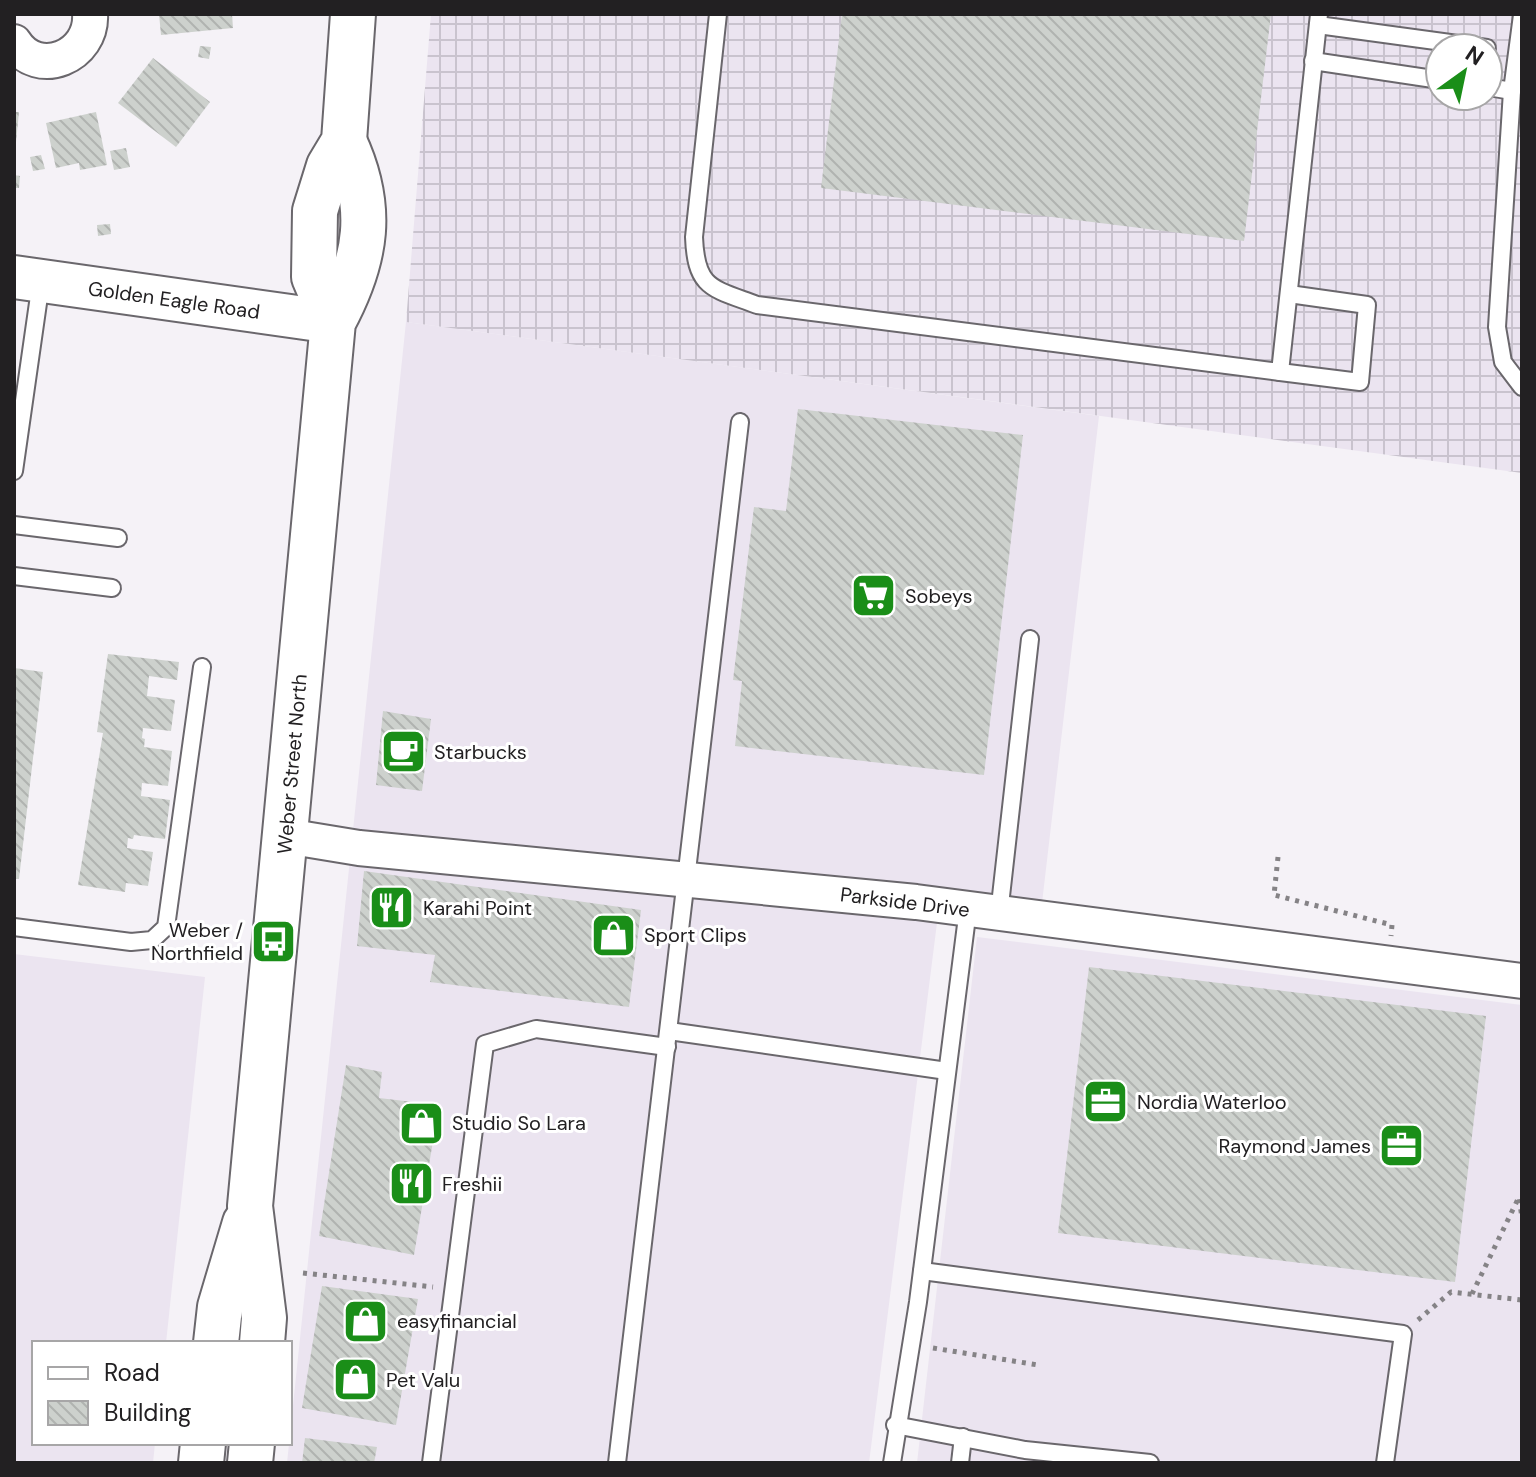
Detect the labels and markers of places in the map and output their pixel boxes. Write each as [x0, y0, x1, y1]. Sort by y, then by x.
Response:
supermarket icon: Sobeys [850, 572, 898, 620]
place label: Sobeys [905, 583, 973, 609]
cafe icon: Starbucks [379, 728, 427, 776]
place label: Starbucks [434, 739, 527, 765]
restaurant icon: Karahi Point [368, 884, 416, 932]
place label: Karahi Point [423, 895, 532, 921]
shop icon: Sport Clips [589, 911, 637, 959]
place label: Weber / Northfield [151, 917, 243, 966]
bus stop icon: Weber / Northfield [250, 917, 298, 965]
place label: Sport Clips [644, 922, 747, 948]
office icon: Nordia Waterloo [1082, 1078, 1130, 1126]
place label: Nordia Waterloo [1137, 1089, 1287, 1115]
shop icon: Studio So Lara [397, 1099, 445, 1147]
place label: Studio So Lara [452, 1110, 586, 1136]
office icon: Raymond James [1378, 1122, 1426, 1170]
place label: Raymond James [1219, 1133, 1371, 1159]
restaurant icon: Freshii [387, 1160, 435, 1208]
place label: Freshii [442, 1171, 502, 1197]
shop icon: easyfinancial [342, 1297, 390, 1345]
place label: easyfinancial [397, 1308, 517, 1334]
shop icon: Pet Valu [331, 1356, 379, 1404]
place label: Pet Valu [386, 1367, 460, 1393]

